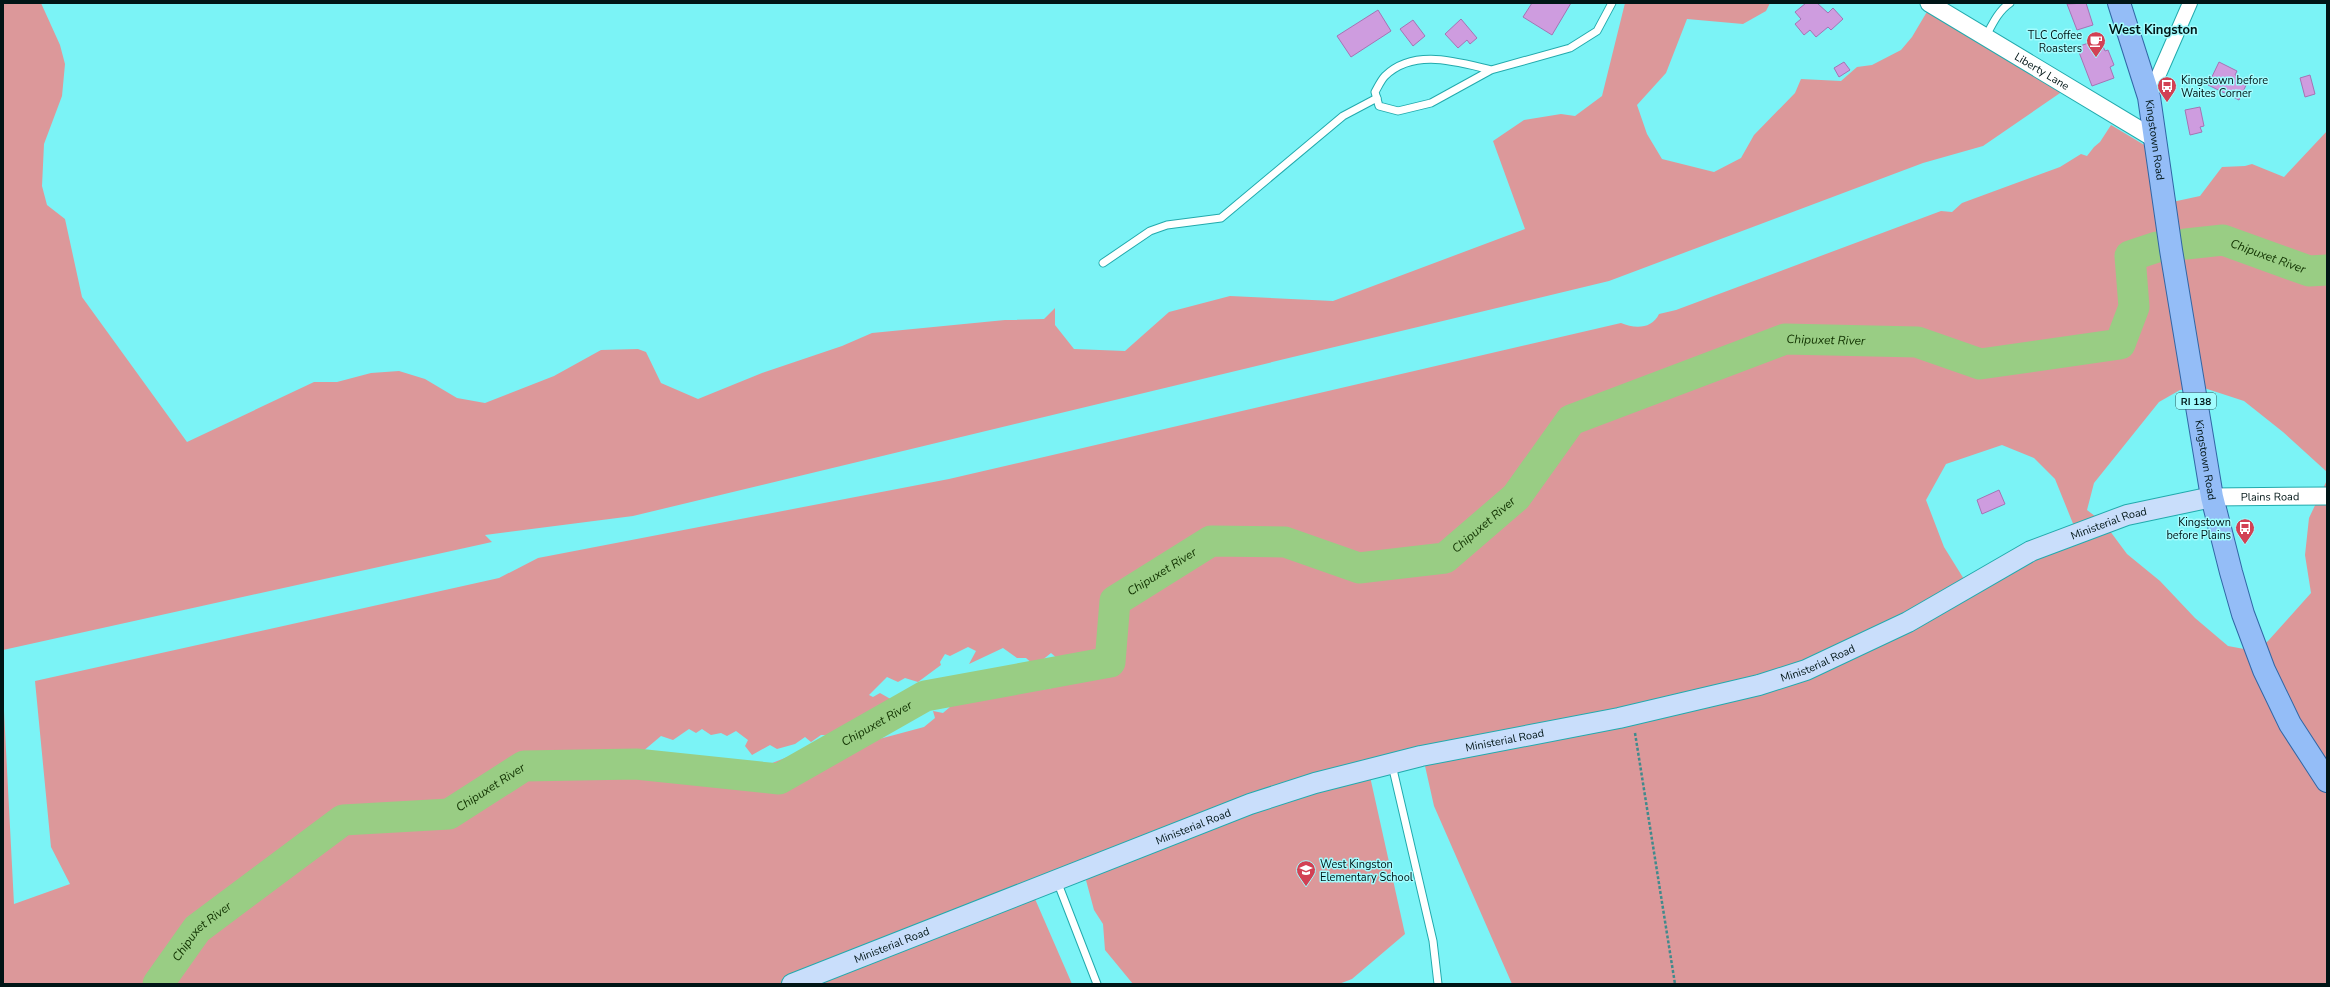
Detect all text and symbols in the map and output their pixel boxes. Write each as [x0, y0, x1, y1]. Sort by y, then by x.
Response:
district label: West Kingston [2108, 21, 2198, 39]
place label: TLC Coffee Roasters [2028, 28, 2082, 56]
cafe icon: TLC Coffee Roasters [2085, 30, 2107, 58]
street label: Liberty Lane [2012, 49, 2072, 94]
place label: Kingstown before Waites Corner [2181, 73, 2268, 101]
bus stop icon: Kingstown before Waites Corner [2156, 75, 2178, 103]
street label: Kingstown Road [2141, 99, 2168, 181]
water label: Chipuxet River [2228, 235, 2308, 277]
water label: Chipuxet River [1786, 331, 1866, 349]
road number: RI 138 [2176, 393, 2216, 409]
street label: Kingstown Road [2191, 419, 2219, 501]
street label: Plains Road [2241, 489, 2299, 505]
water label: Chipuxet River [1448, 493, 1519, 557]
street label: Ministerial Road [2069, 504, 2148, 543]
place label: Kingstown before Plains [2166, 515, 2231, 543]
bus stop icon: Kingstown before Plains [2234, 517, 2256, 545]
water label: Chipuxet River [1124, 544, 1200, 599]
street label: Ministerial Road [1779, 641, 1858, 686]
water label: Chipuxet River [838, 697, 916, 750]
street label: Ministerial Road [1464, 726, 1545, 755]
water label: Chipuxet River [453, 759, 529, 815]
street label: Ministerial Road [1153, 805, 1233, 848]
place label: West Kingston Elementary School [1320, 857, 1414, 885]
school or university icon: West Kingston Elementary School [1295, 859, 1317, 887]
water label: Chipuxet River [169, 898, 235, 965]
street label: Ministerial Road [852, 924, 932, 967]

